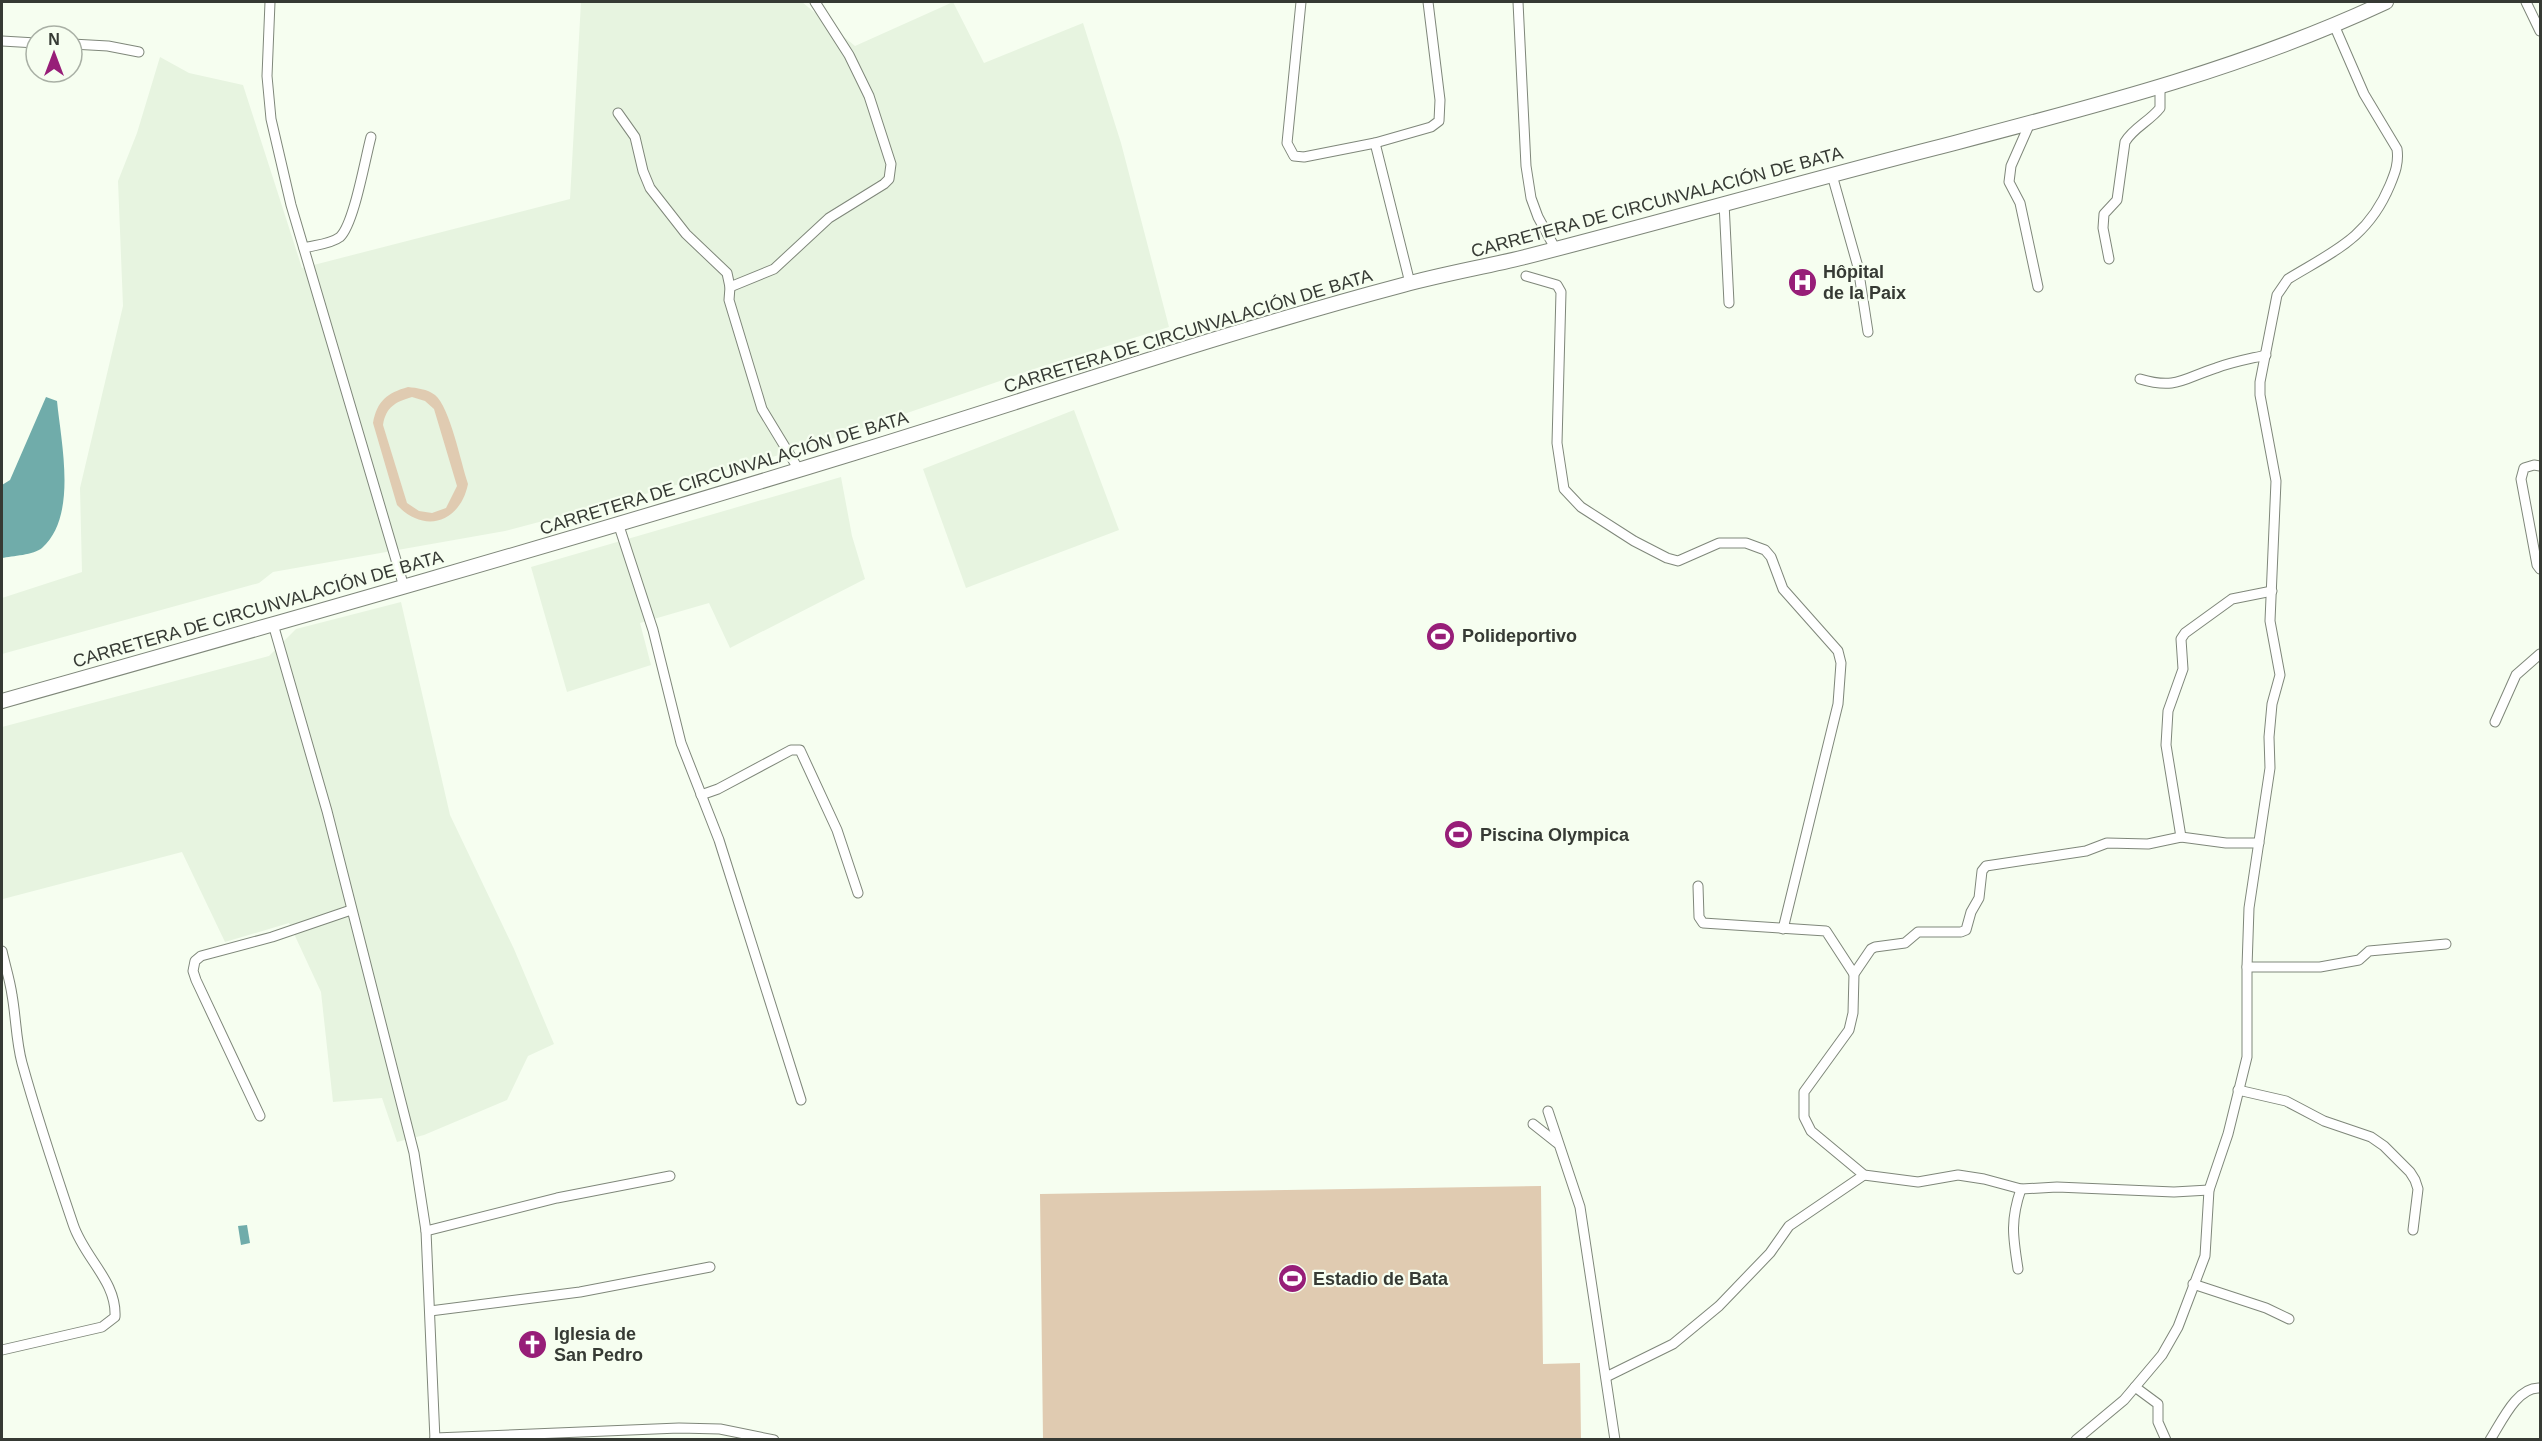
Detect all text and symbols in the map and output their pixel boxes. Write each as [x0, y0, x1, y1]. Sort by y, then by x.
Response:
north arrow [24, 24, 84, 84]
text: N [48, 31, 60, 48]
street label: CARRETERA DE CIRCUNVALACIÓN DE BATA [1469, 142, 1845, 261]
place label: Hôpital de la Paix [1823, 262, 1906, 303]
street label: CARRETERA DE CIRCUNVALACIÓN DE BATA [1001, 264, 1375, 397]
hospital icon: Hôpital de la Paix [1786, 266, 1818, 298]
street label: CARRETERA DE CIRCUNVALACIÓN DE BATA [537, 406, 911, 539]
street label: CARRETERA DE CIRCUNVALACIÓN DE BATA [70, 545, 445, 672]
sports icon: Polideportivo [1425, 620, 1457, 652]
place label: Polideportivo [1462, 626, 1577, 646]
sports icon: Piscina Olympica [1443, 819, 1475, 851]
place label: Piscina Olympica [1480, 825, 1630, 845]
sports icon: Estadio de Bata [1276, 1263, 1308, 1295]
place label: Estadio de Bata [1313, 1269, 1449, 1289]
place label: Iglesia de San Pedro [554, 1324, 643, 1365]
church icon: Iglesia de San Pedro [517, 1328, 549, 1360]

